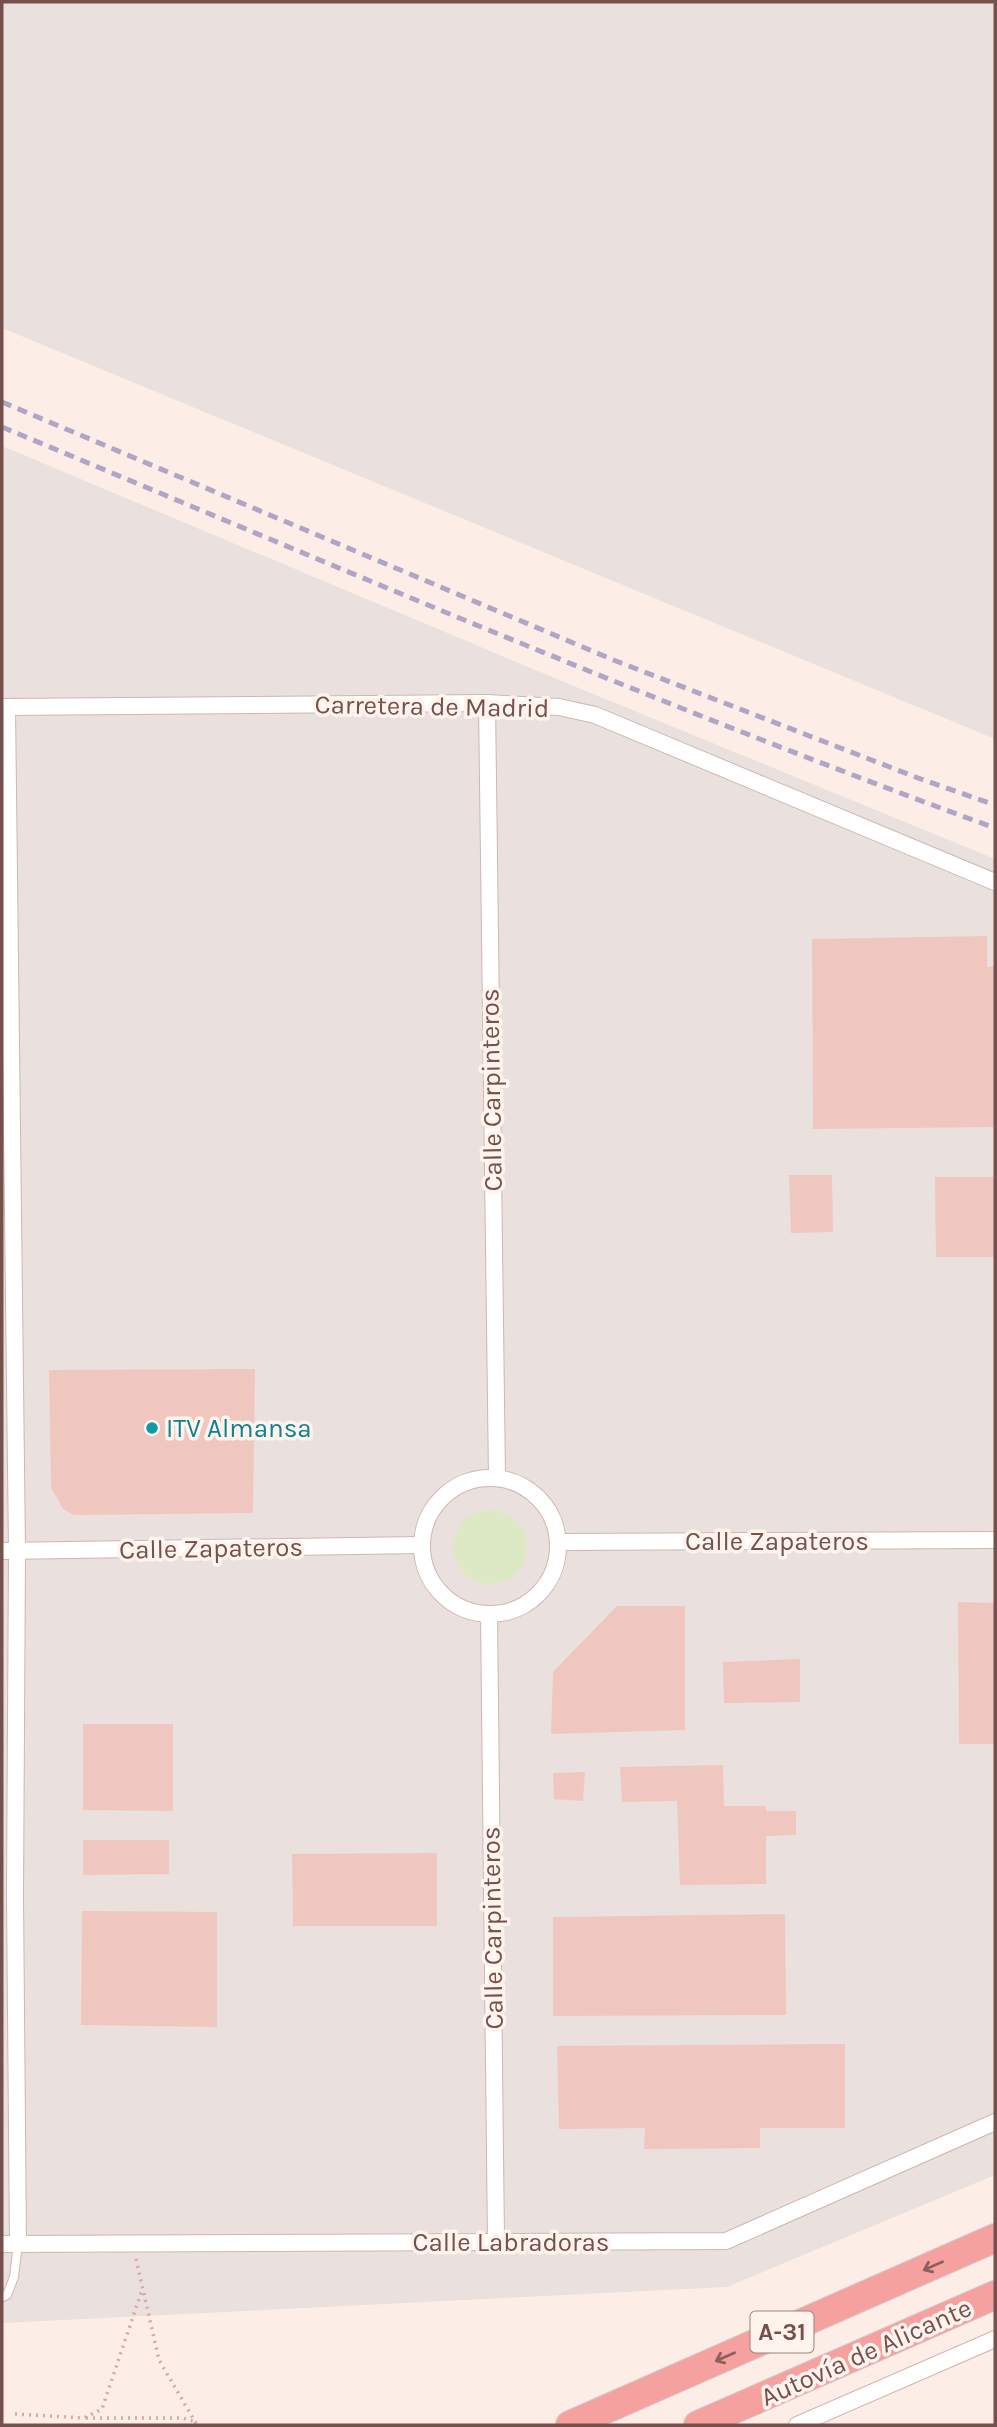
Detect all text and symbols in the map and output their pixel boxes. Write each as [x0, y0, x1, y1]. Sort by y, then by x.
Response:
street label: Carretera de Madrid [314, 689, 550, 724]
street label: Calle Carpinteros [474, 988, 509, 1192]
place label: ITV Almansa [166, 1413, 312, 1444]
marker: ITV Almansa [144, 1420, 160, 1436]
street label: Calle Zapateros [685, 1526, 869, 1557]
street label: Calle Zapateros [119, 1531, 303, 1566]
street label: Calle Carpinteros [475, 1826, 510, 2030]
street label: Calle Labradoras [413, 2227, 609, 2258]
one-way arrow [923, 2260, 944, 2273]
street label: Autovía de Alicante [756, 2292, 976, 2413]
road number: A-31 [750, 2312, 814, 2353]
one-way arrow [714, 2351, 736, 2364]

